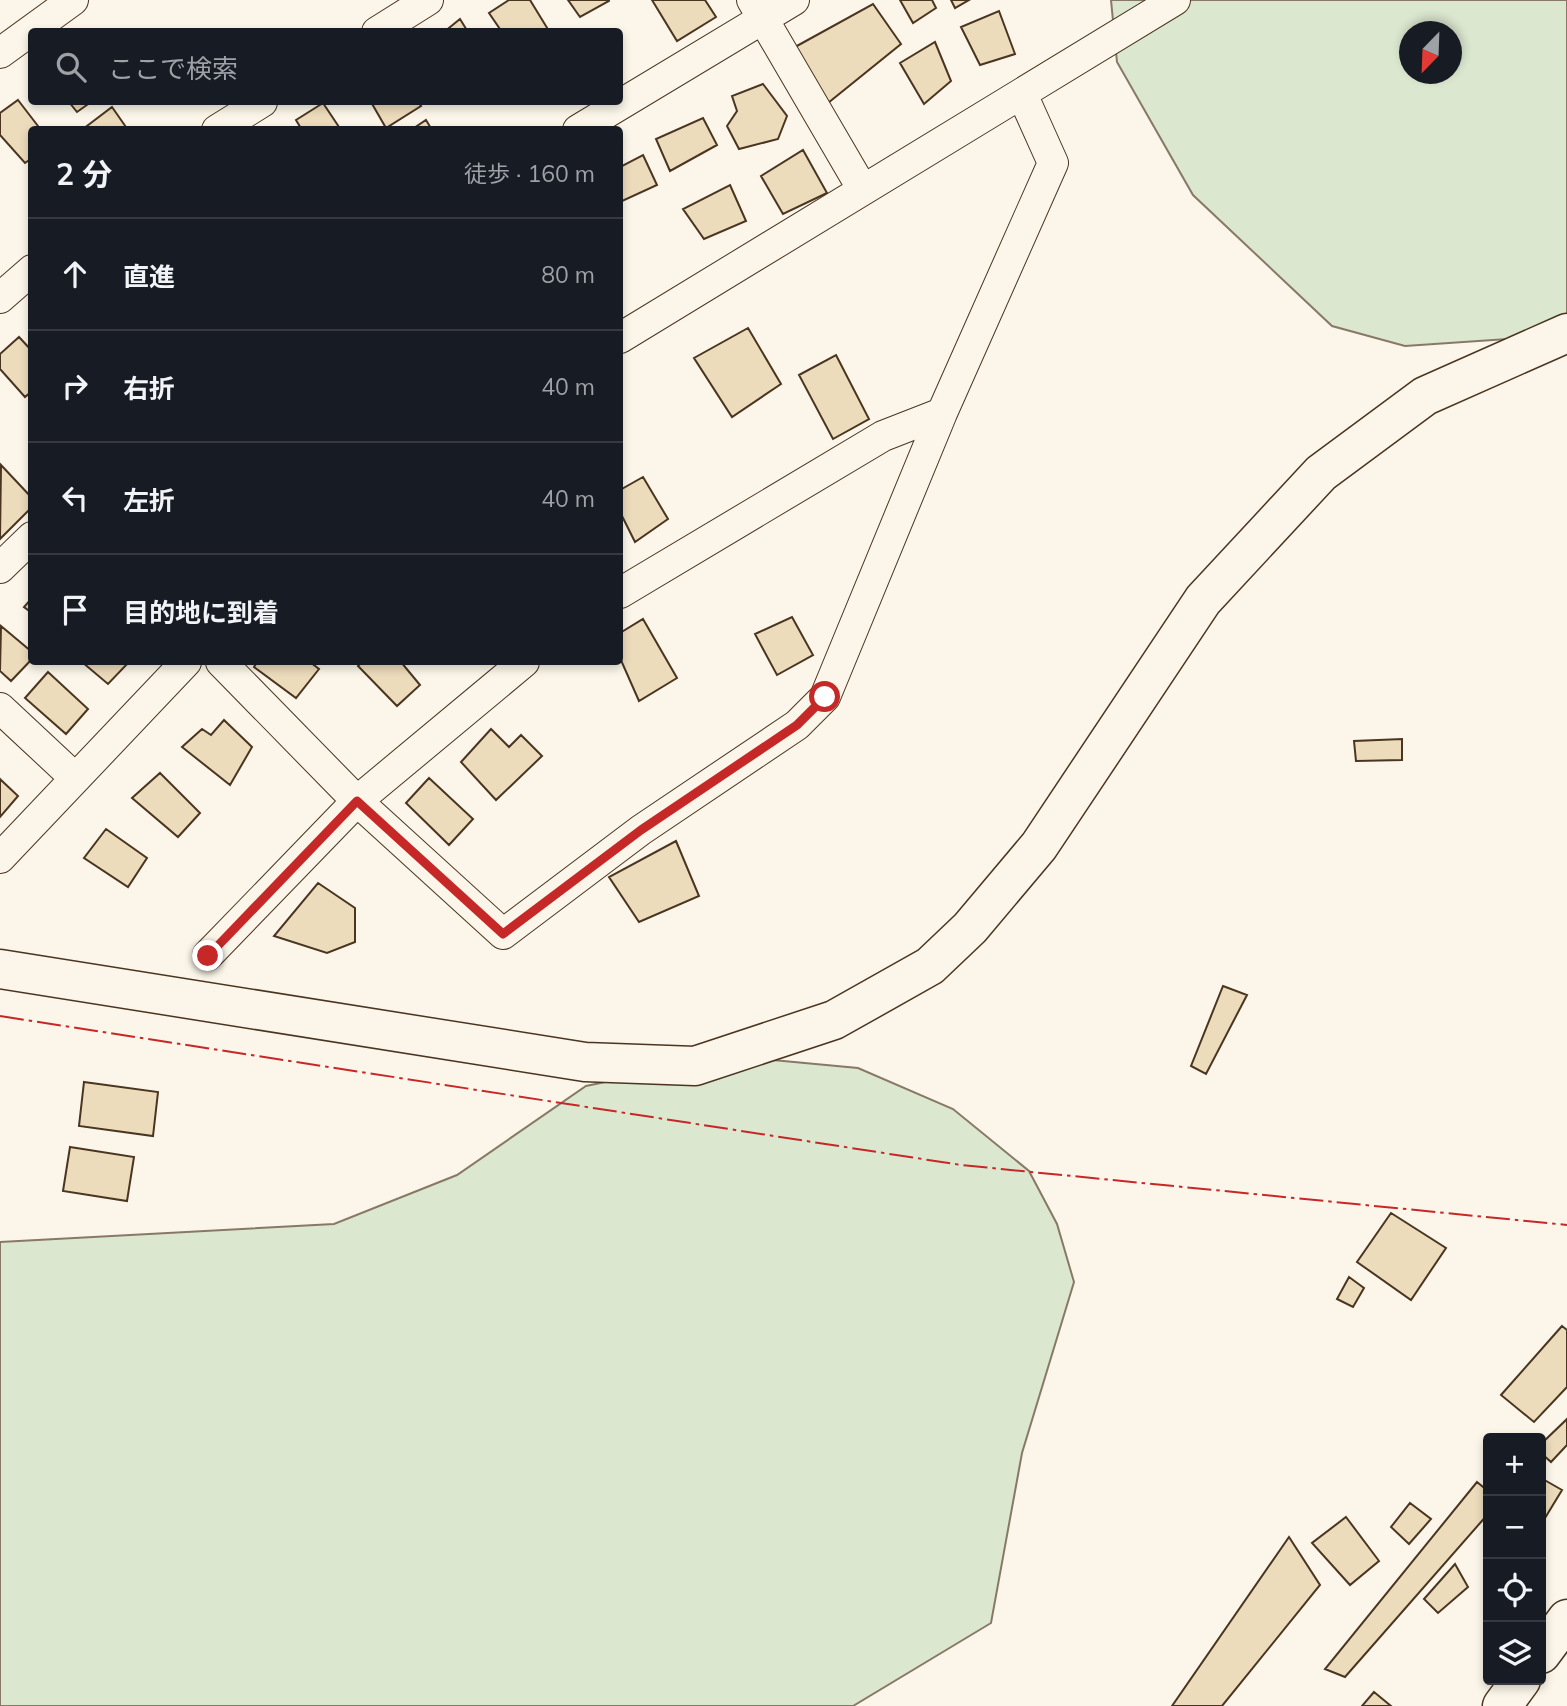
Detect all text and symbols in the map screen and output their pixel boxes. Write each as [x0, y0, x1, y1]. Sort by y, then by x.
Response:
north arrow [1399, 21, 1462, 84]
search box [28, 28, 623, 105]
icon: search [52, 48, 90, 86]
text: ここで検索 [108, 52, 238, 85]
text: 2 分 [56, 155, 112, 193]
text: 徒歩 · 160 m [464, 159, 595, 188]
icon: ahead [56, 255, 94, 293]
text: 直進 [123, 260, 175, 293]
text: 80 m [541, 260, 595, 289]
icon: right [56, 367, 94, 405]
text: 右折 [123, 372, 175, 405]
text: 40 m [541, 372, 595, 401]
icon: left [56, 479, 94, 517]
text: 左折 [123, 484, 175, 517]
text: 40 m [541, 484, 595, 513]
icon: arrive [56, 591, 94, 629]
text: 目的地に到着 [123, 596, 279, 629]
route start [809, 681, 840, 712]
route end [192, 940, 223, 971]
map controls [1483, 1433, 1546, 1685]
button: + [1483, 1433, 1546, 1496]
button: − [1483, 1496, 1546, 1559]
button: locate [1483, 1559, 1546, 1622]
button: layers [1483, 1622, 1546, 1685]

